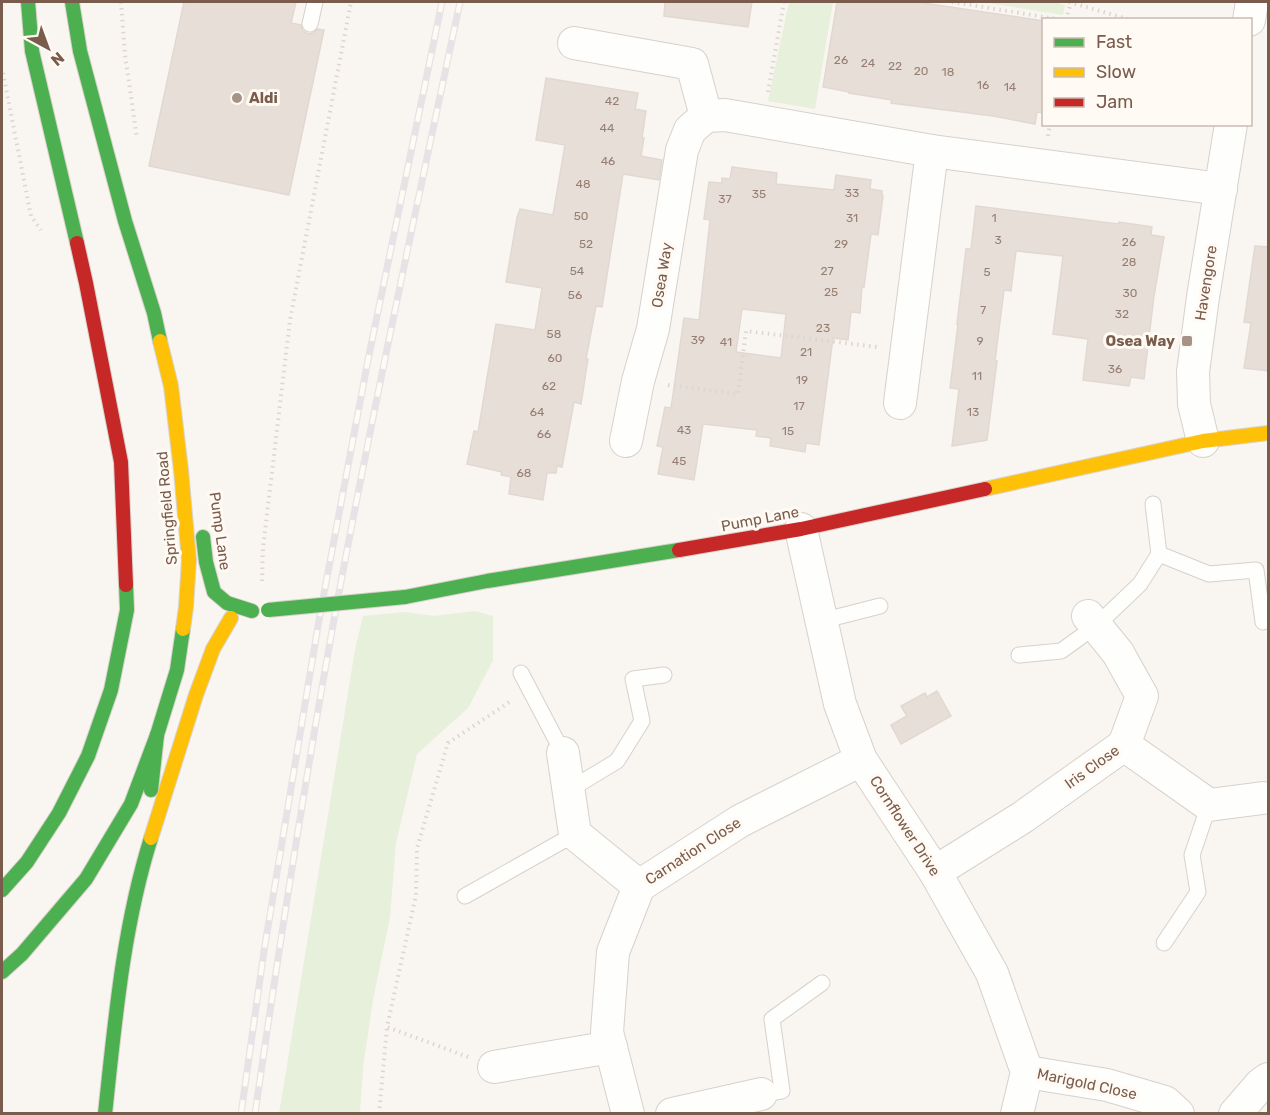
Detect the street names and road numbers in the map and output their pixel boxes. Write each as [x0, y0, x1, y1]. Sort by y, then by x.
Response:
street label: Osea Way [648, 241, 676, 309]
street label: Havengore [1191, 244, 1221, 322]
street label: Springfield Road [153, 450, 181, 566]
street label: Pump Lane [206, 491, 234, 571]
street label: Pump Lane [720, 503, 800, 535]
street label: Iris Close [1061, 741, 1123, 793]
street label: Cornflower Drive [866, 772, 944, 880]
street label: Carnation Close [642, 813, 744, 889]
street label: Marigold Close [1035, 1065, 1139, 1103]

